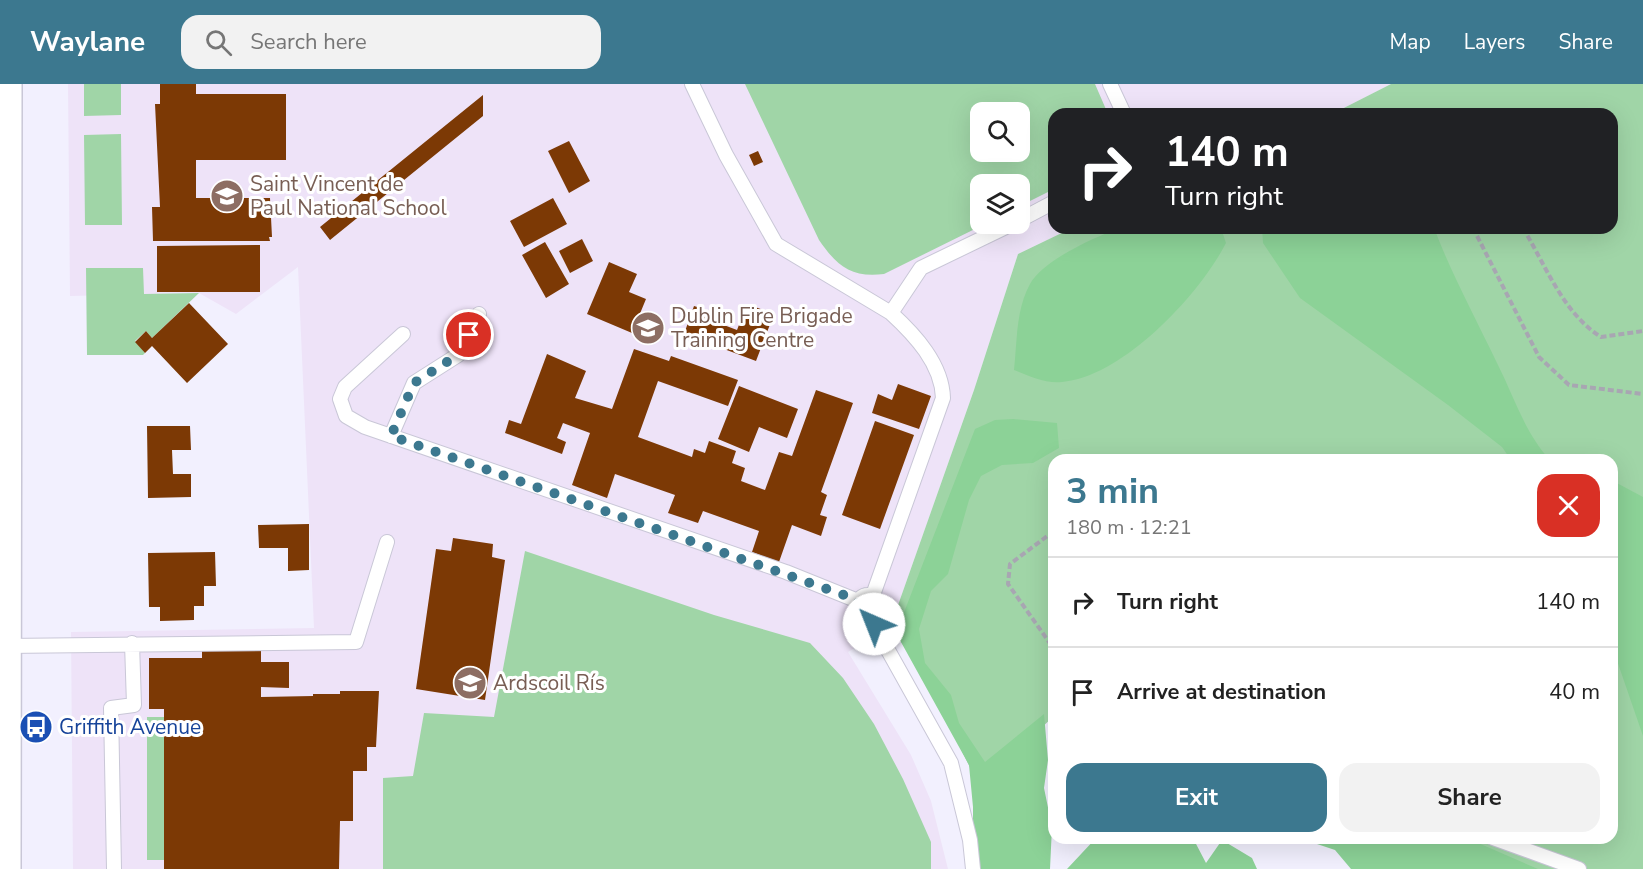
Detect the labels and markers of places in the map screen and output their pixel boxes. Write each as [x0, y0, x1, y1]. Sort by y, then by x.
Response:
place label: Saint Vincent de Paul National School [250, 170, 447, 222]
school or university icon: Saint Vincent de Paul National School [209, 178, 245, 214]
place label: Dublin Fire Brigade Training Centre [671, 302, 853, 354]
pin [443, 309, 494, 360]
school or university icon: Dublin Fire Brigade Training Centre [630, 310, 666, 346]
school or university icon: Ardscoil Rís [452, 665, 488, 701]
place label: Ardscoil Rís [493, 669, 605, 697]
bus stop icon: Griffith Avenue [18, 709, 54, 745]
place label: Griffith Avenue [59, 713, 201, 741]

